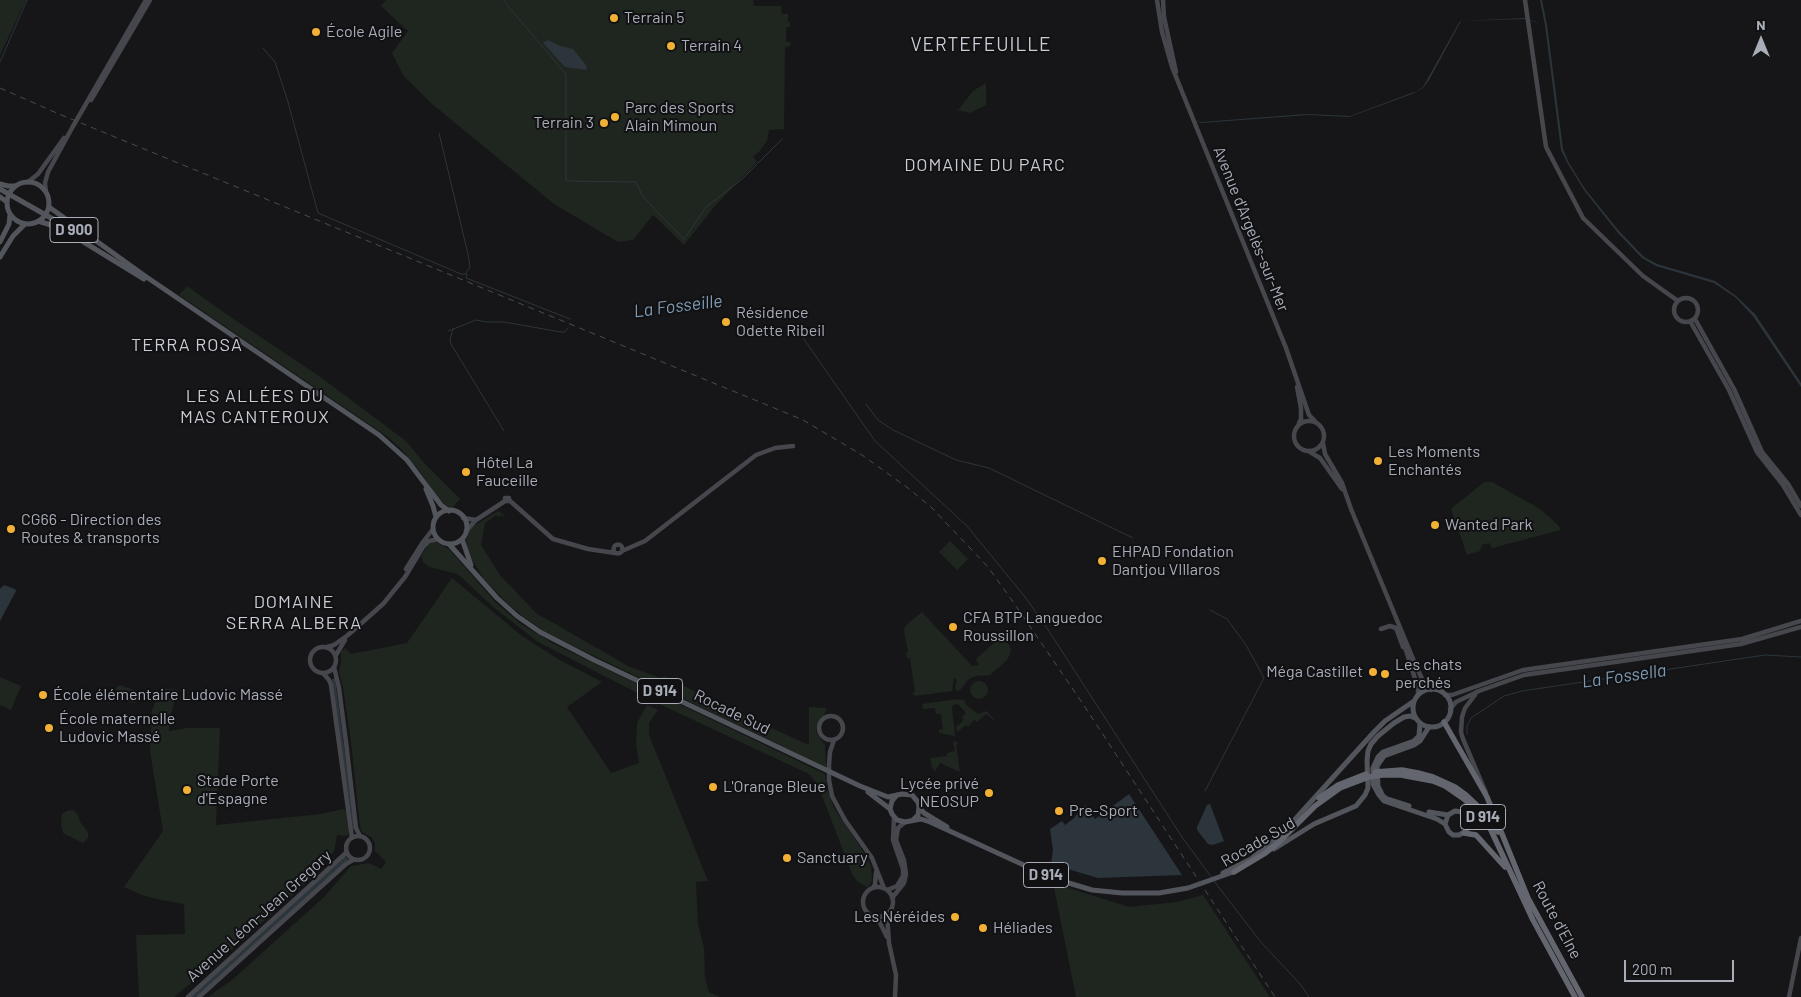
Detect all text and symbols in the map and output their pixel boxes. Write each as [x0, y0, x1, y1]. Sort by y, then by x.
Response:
place label: Terrain 5 [624, 8, 684, 28]
marker: Terrain 5 [608, 12, 620, 24]
north arrow [1736, 15, 1786, 65]
text: N [1756, 16, 1766, 33]
place label: École Agile [326, 22, 402, 42]
marker: École Agile [310, 26, 322, 38]
district label: VERTEFEUILLE [909, 34, 1053, 56]
place label: Terrain 4 [681, 36, 742, 56]
marker: Terrain 4 [665, 40, 677, 52]
place label: Parc des Sports Alain Mimoun [625, 98, 734, 136]
marker: Parc des Sports Alain Mimoun [609, 111, 621, 123]
place label: Terrain 3 [534, 113, 594, 133]
marker: Terrain 3 [598, 117, 610, 129]
street label: Avenue d'Argelès-sur-Mer [1209, 144, 1293, 314]
district label: DOMAINE DU PARC [902, 154, 1068, 176]
road number: D 900 [50, 218, 98, 242]
water label: La Fosseille [632, 290, 724, 322]
place label: Résidence Odette Ribeil [736, 303, 825, 341]
marker: Résidence Odette Ribeil [720, 316, 732, 328]
district label: TERRA ROSA [130, 334, 244, 356]
district label: LES ALLÉES DU MAS CANTEROUX [178, 385, 332, 428]
place label: Les Moments Enchantés [1388, 442, 1480, 480]
place label: Hôtel La Fauceille [476, 453, 538, 491]
marker: Les Moments Enchantés [1372, 455, 1384, 467]
marker: Hôtel La Fauceille [460, 466, 472, 478]
place label: CG66 - Direction des Routes & transports [21, 510, 162, 548]
place label: Wanted Park [1445, 515, 1533, 535]
marker: Wanted Park [1429, 519, 1441, 531]
marker: CG66 - Direction des Routes & transports [5, 523, 17, 535]
place label: EHPAD Fondation Dantjou VIllaros [1112, 542, 1234, 580]
marker: EHPAD Fondation Dantjou VIllaros [1096, 555, 1108, 567]
district label: DOMAINE SERRA ALBERA [224, 591, 364, 634]
place label: CFA BTP Languedoc Roussillon [963, 608, 1103, 646]
marker: CFA BTP Languedoc Roussillon [947, 621, 959, 633]
place label: Les chats perchés [1395, 655, 1462, 693]
water label: La Fossella [1580, 659, 1668, 693]
place label: Méga Castillet [1266, 662, 1363, 682]
marker: Méga Castillet [1367, 666, 1379, 678]
marker: Les chats perchés [1379, 668, 1391, 680]
road number: D 914 [638, 678, 682, 704]
place label: École élémentaire Ludovic Massé [53, 685, 283, 705]
street label: Rocade Sud [691, 685, 773, 739]
marker: École élémentaire Ludovic Massé [37, 689, 49, 701]
place label: École maternelle Ludovic Massé [59, 709, 175, 747]
marker: École maternelle Ludovic Massé [43, 722, 55, 734]
place label: Stade Porte d'Espagne [197, 771, 279, 809]
place label: Lycée privé NEOSUP [900, 774, 979, 812]
place label: L'Orange Bleue [723, 777, 826, 797]
marker: L'Orange Bleue [707, 781, 719, 793]
marker: Stade Porte d'Espagne [181, 784, 193, 796]
marker: Lycée privé NEOSUP [983, 787, 995, 799]
place label: Pre-Sport [1069, 801, 1138, 821]
road number: D 914 [1460, 804, 1506, 830]
marker: Pre-Sport [1053, 805, 1065, 817]
street label: Rocade Sud [1218, 813, 1298, 871]
street label: Avenue Léon-Jean Gregory [183, 846, 335, 986]
place label: Sanctuary [797, 848, 868, 868]
marker: Sanctuary [781, 852, 793, 864]
road number: D 914 [1024, 862, 1068, 888]
street label: Route d'Elne [1528, 878, 1586, 962]
place label: Les Néréides [854, 907, 945, 927]
marker: Les Néréides [949, 911, 961, 923]
place label: Héliades [993, 918, 1053, 938]
marker: Héliades [977, 922, 989, 934]
scale bar [1626, 950, 1736, 982]
text: 200 m [1632, 960, 1672, 978]

